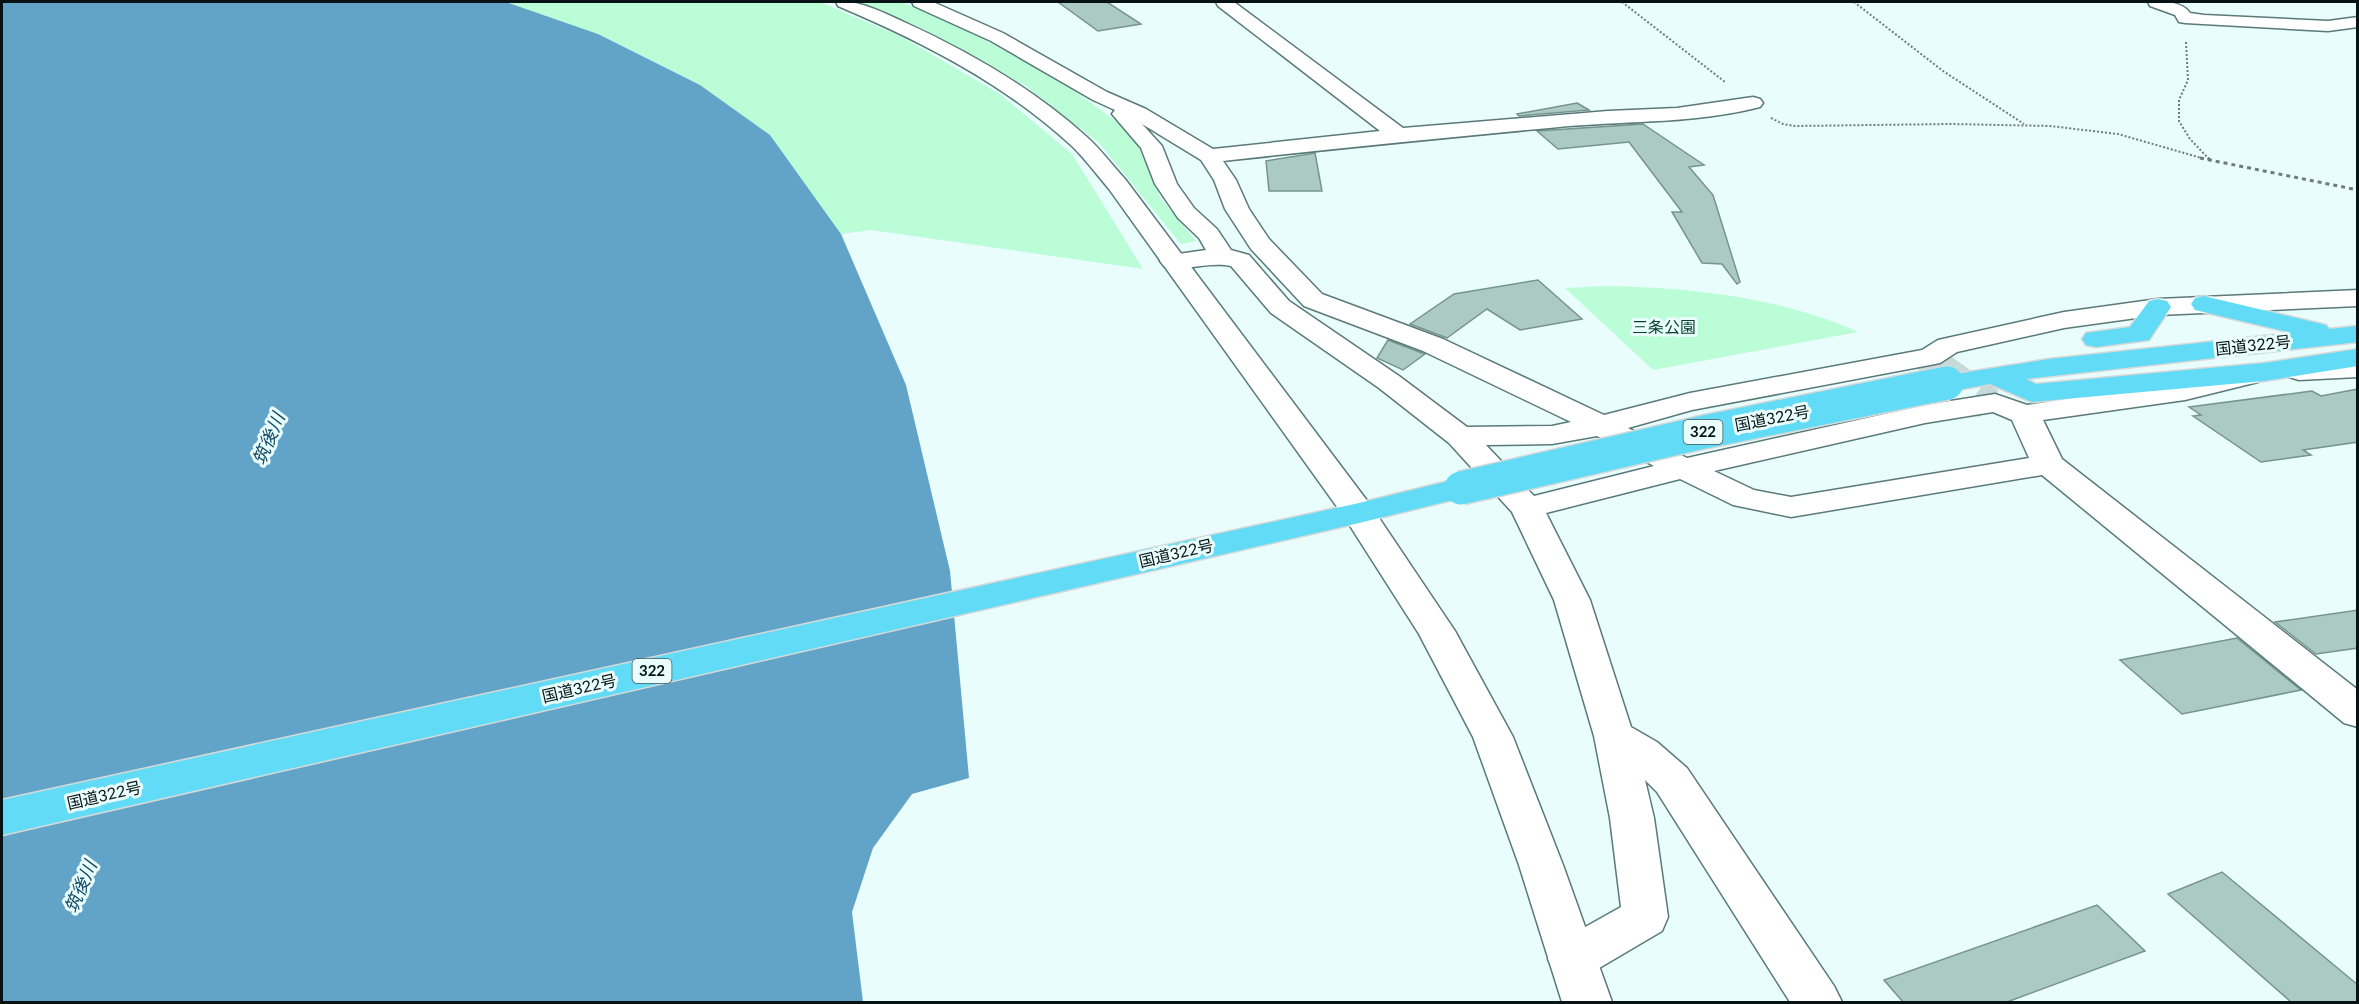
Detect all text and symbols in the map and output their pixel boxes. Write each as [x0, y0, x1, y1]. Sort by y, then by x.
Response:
park label: 三条公園 [1632, 317, 1696, 336]
street label: 国道322号 [2214, 331, 2292, 358]
street label: 国道322号 [1733, 401, 1811, 434]
water label: 筑後川 [247, 408, 290, 468]
road number: 322 [1684, 420, 1722, 444]
street label: 国道322号 [1137, 535, 1215, 570]
road number: 322 [632, 659, 672, 683]
street label: 国道322号 [540, 670, 618, 705]
street label: 国道322号 [65, 777, 143, 812]
water label: 筑後川 [59, 856, 102, 916]

